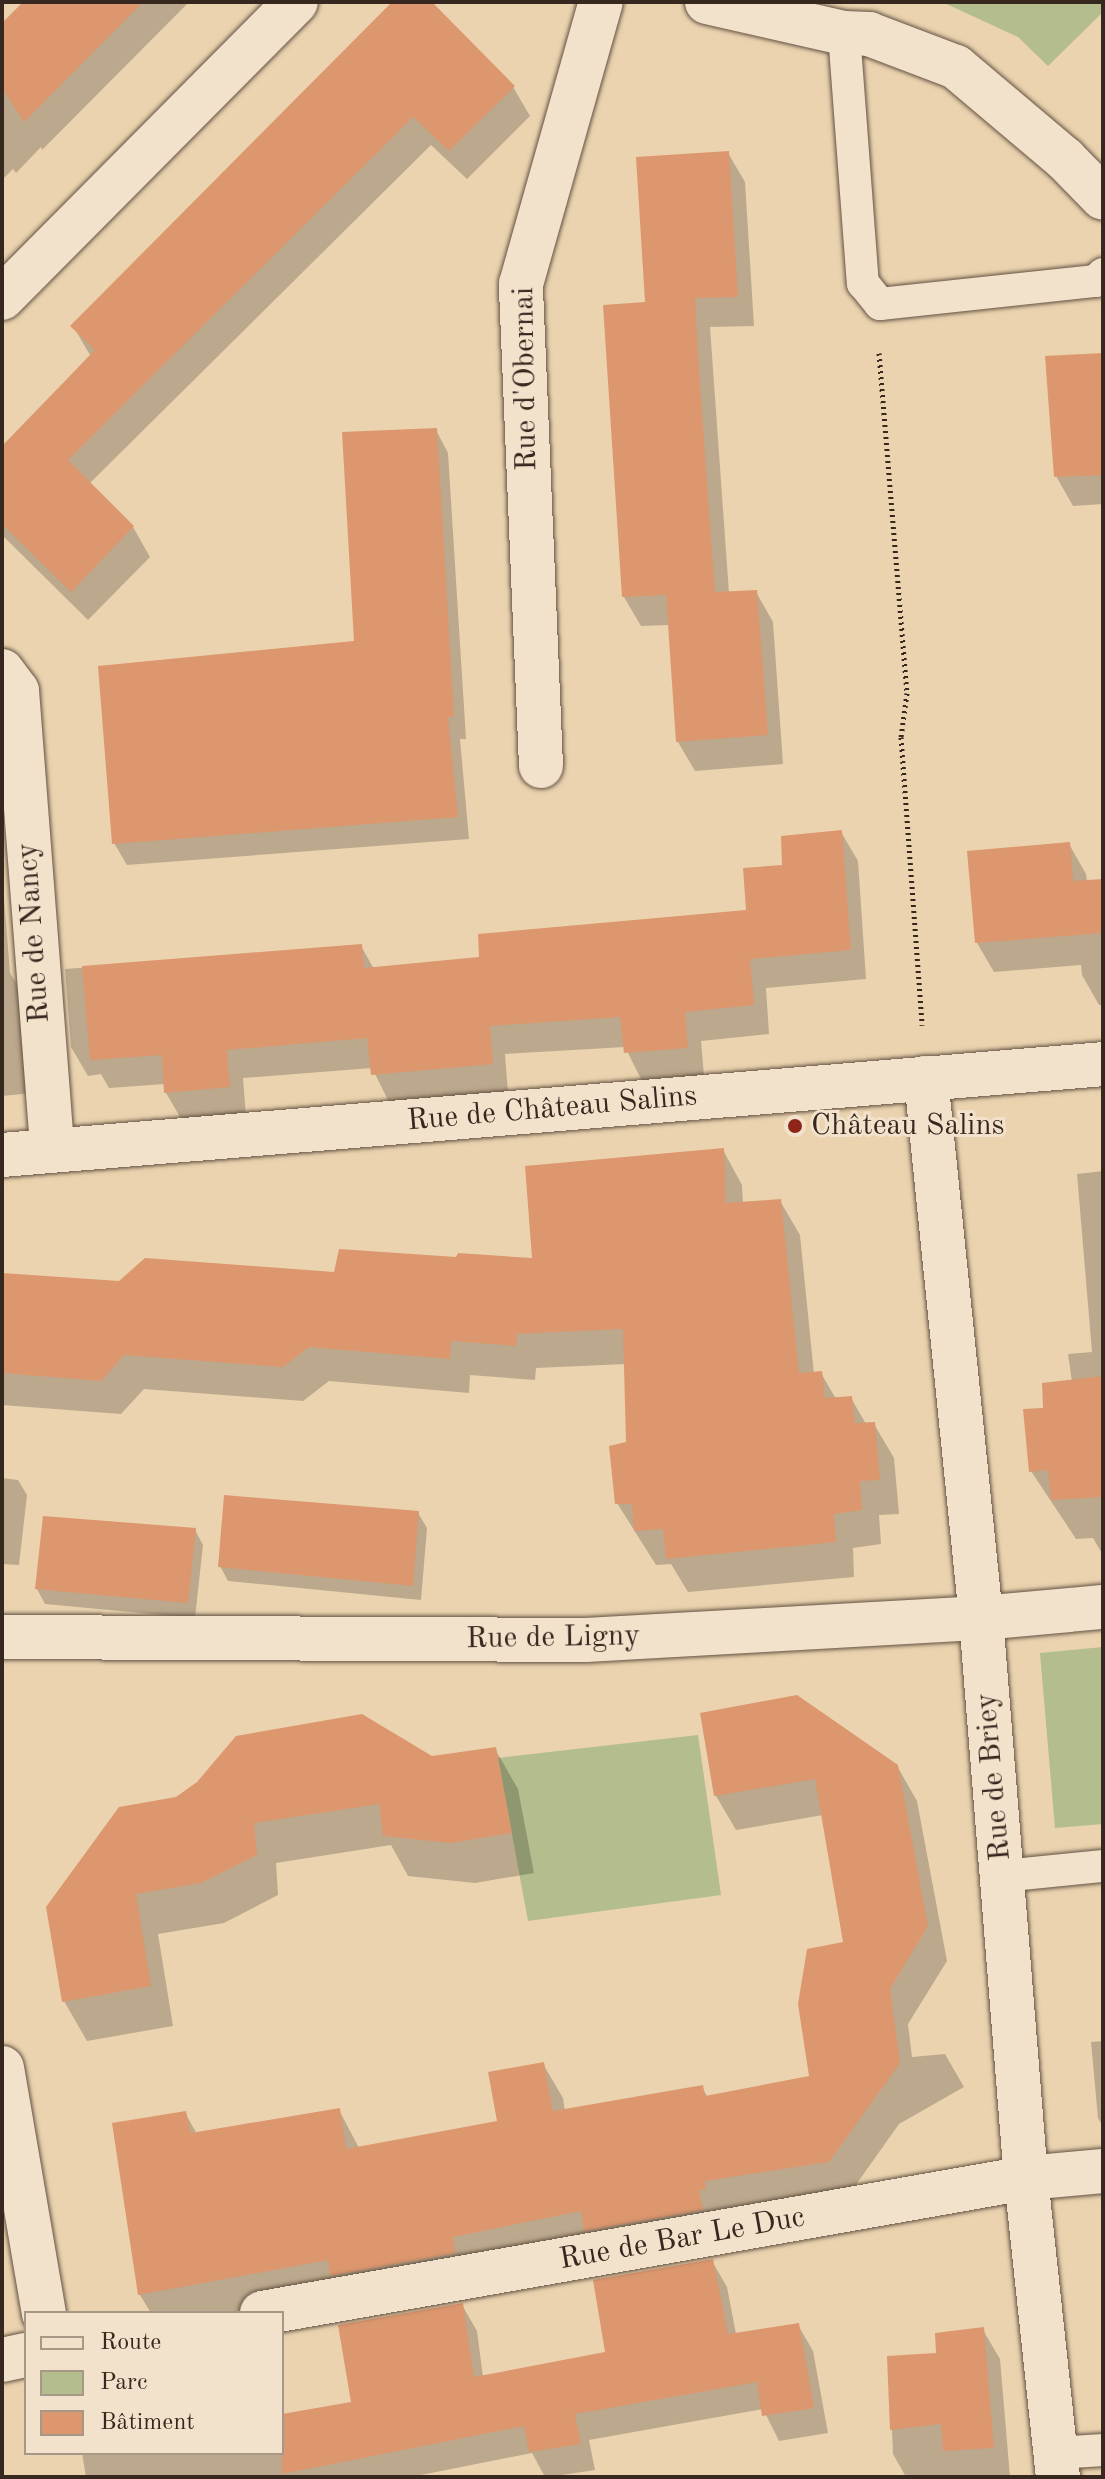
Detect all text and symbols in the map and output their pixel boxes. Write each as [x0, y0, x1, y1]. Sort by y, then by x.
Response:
street label: Rue d'Obernai [506, 287, 546, 471]
street label: Rue de Nancy [10, 842, 58, 1024]
street label: Rue de Château Salins [405, 1078, 699, 1140]
place label: Château Salins [811, 1108, 1005, 1144]
marker: Château Salins [786, 1117, 804, 1135]
street label: Rue de Ligny [466, 1618, 640, 1658]
street label: Rue de Briey [969, 1692, 1019, 1862]
street label: Rue de Bar Le Duc [556, 2200, 808, 2278]
legend [24, 2311, 284, 2455]
text: Route [100, 2331, 161, 2355]
text: Parc [100, 2371, 147, 2395]
text: Bâtiment [100, 2411, 195, 2435]

